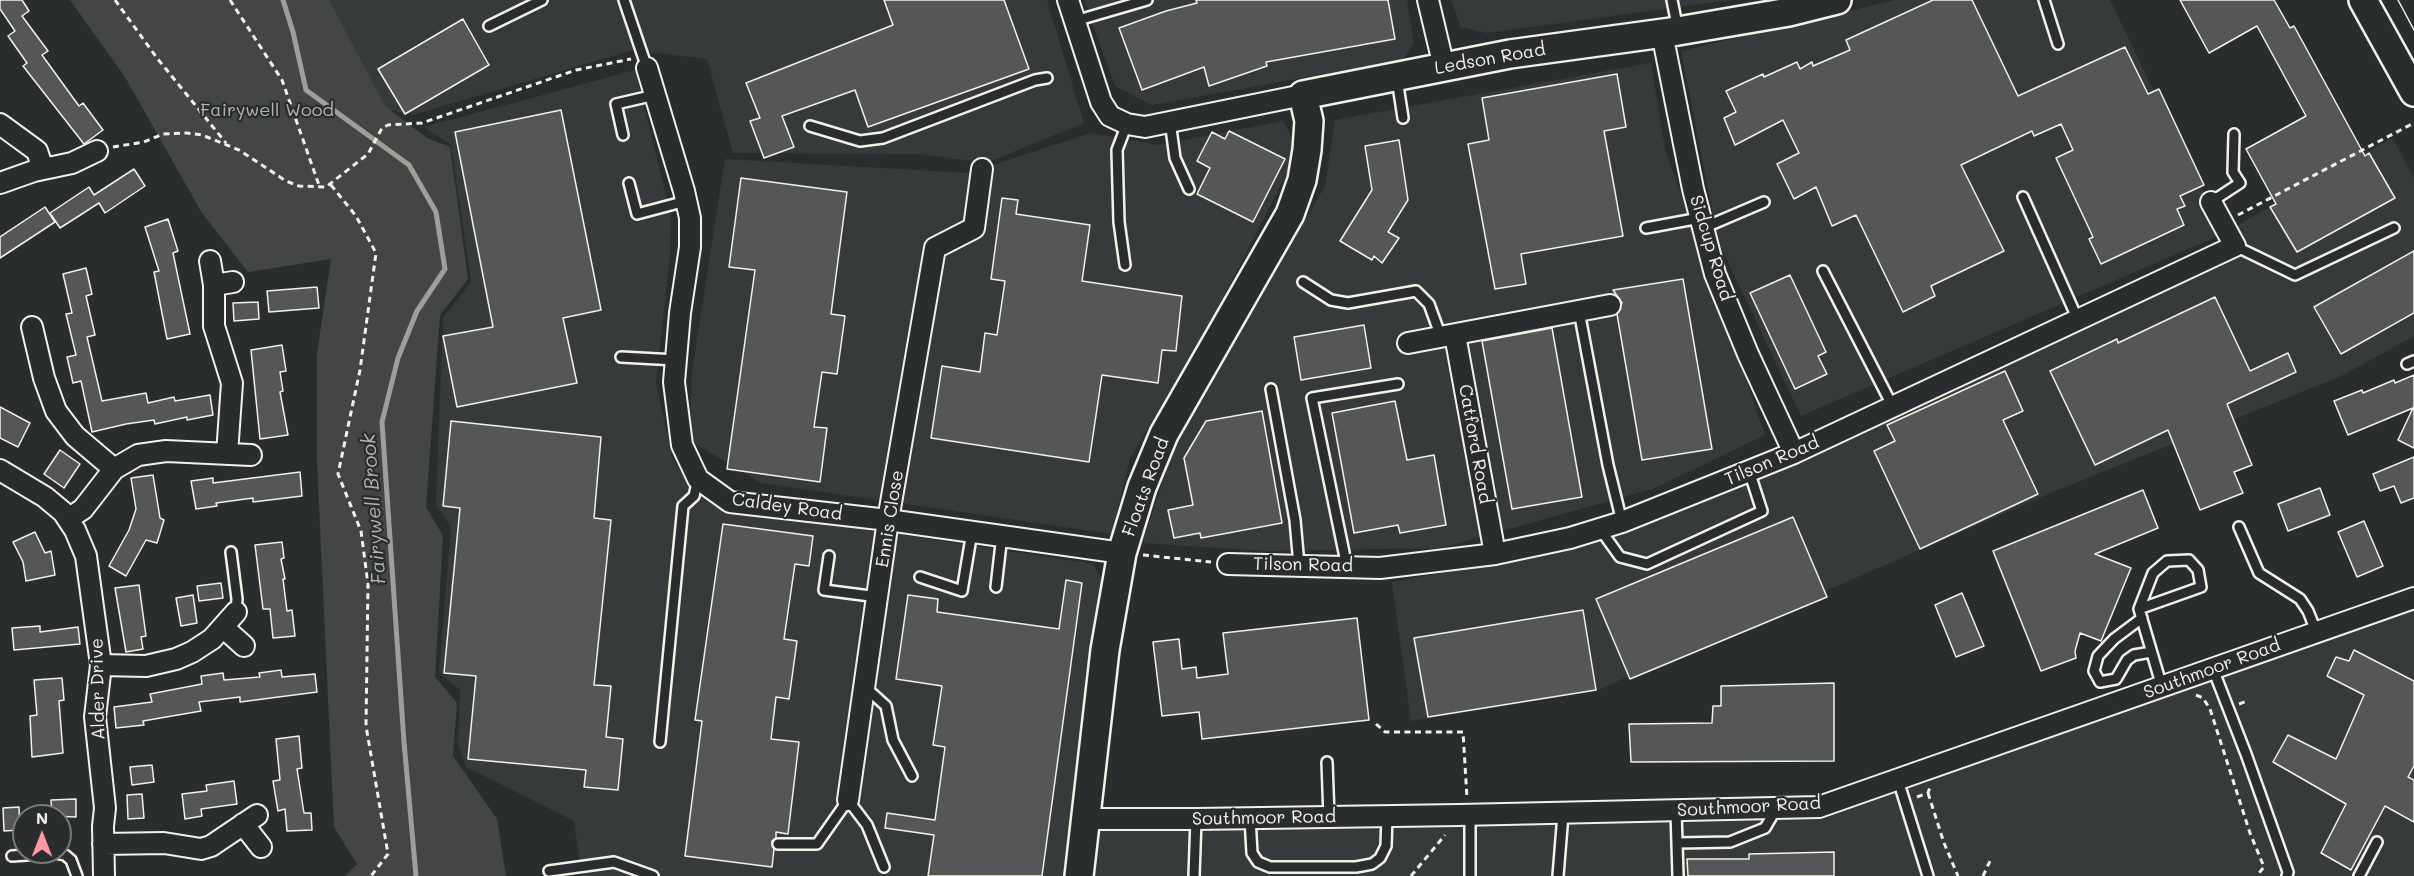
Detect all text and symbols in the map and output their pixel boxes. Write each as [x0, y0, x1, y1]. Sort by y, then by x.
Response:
street label: Ledson Road [1433, 39, 1547, 79]
park label: Fairywell Wood [200, 99, 334, 121]
street label: Sidcup Road [1685, 193, 1737, 303]
street label: Catford Road [1454, 383, 1496, 505]
street label: Tilson Road [1722, 432, 1822, 490]
water label: Fairywell Brook [357, 433, 391, 585]
street label: Floats Road [1118, 435, 1174, 539]
street label: Ennis Close [872, 469, 908, 569]
street label: Caldey Road [730, 489, 844, 525]
street label: Tilson Road [1253, 553, 1353, 577]
street label: Southmoor Road [2141, 634, 2283, 704]
street label: Alder Drive [86, 638, 110, 740]
street label: Southmoor Road [1677, 792, 1821, 822]
north arrow [12, 804, 72, 864]
street label: Southmoor Road [1192, 806, 1336, 830]
text: N [36, 807, 48, 828]

